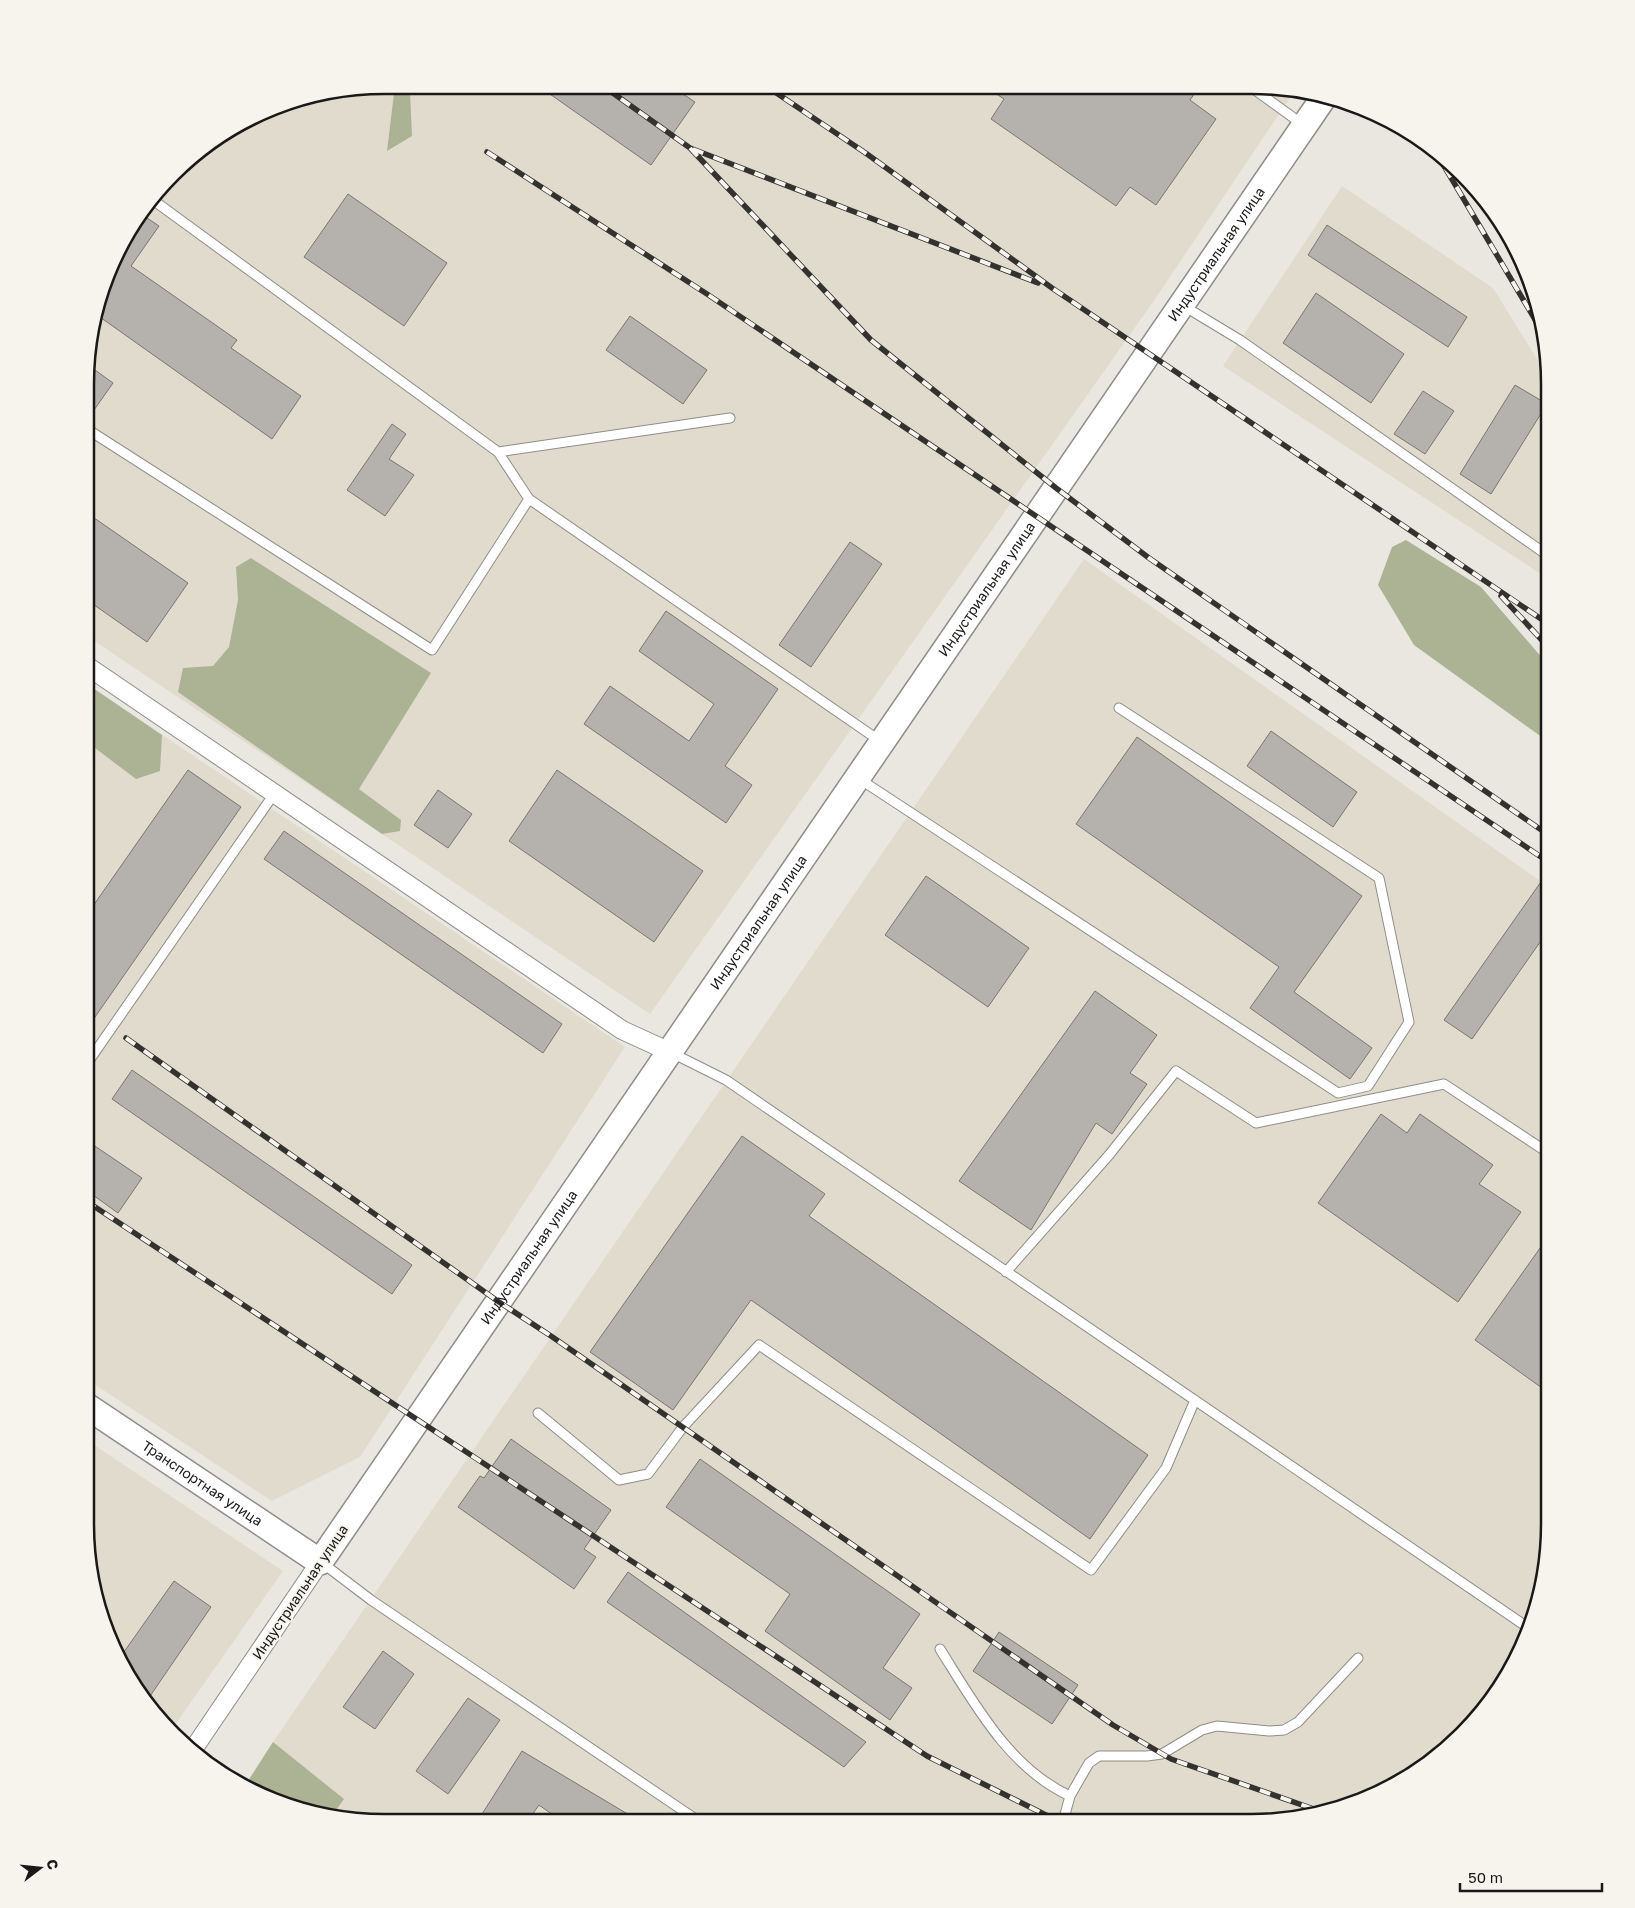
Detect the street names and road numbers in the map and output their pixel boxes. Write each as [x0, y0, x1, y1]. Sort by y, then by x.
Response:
street label: Индустриальная улица [1164, 183, 1268, 324]
street label: Индустриальная улица [934, 518, 1038, 659]
street label: Индустриальная улица [706, 852, 810, 993]
street label: Индустриальная улица [476, 1187, 580, 1328]
street label: Транспортная улица [139, 1437, 266, 1529]
street label: Индустриальная улица [248, 1521, 351, 1662]

